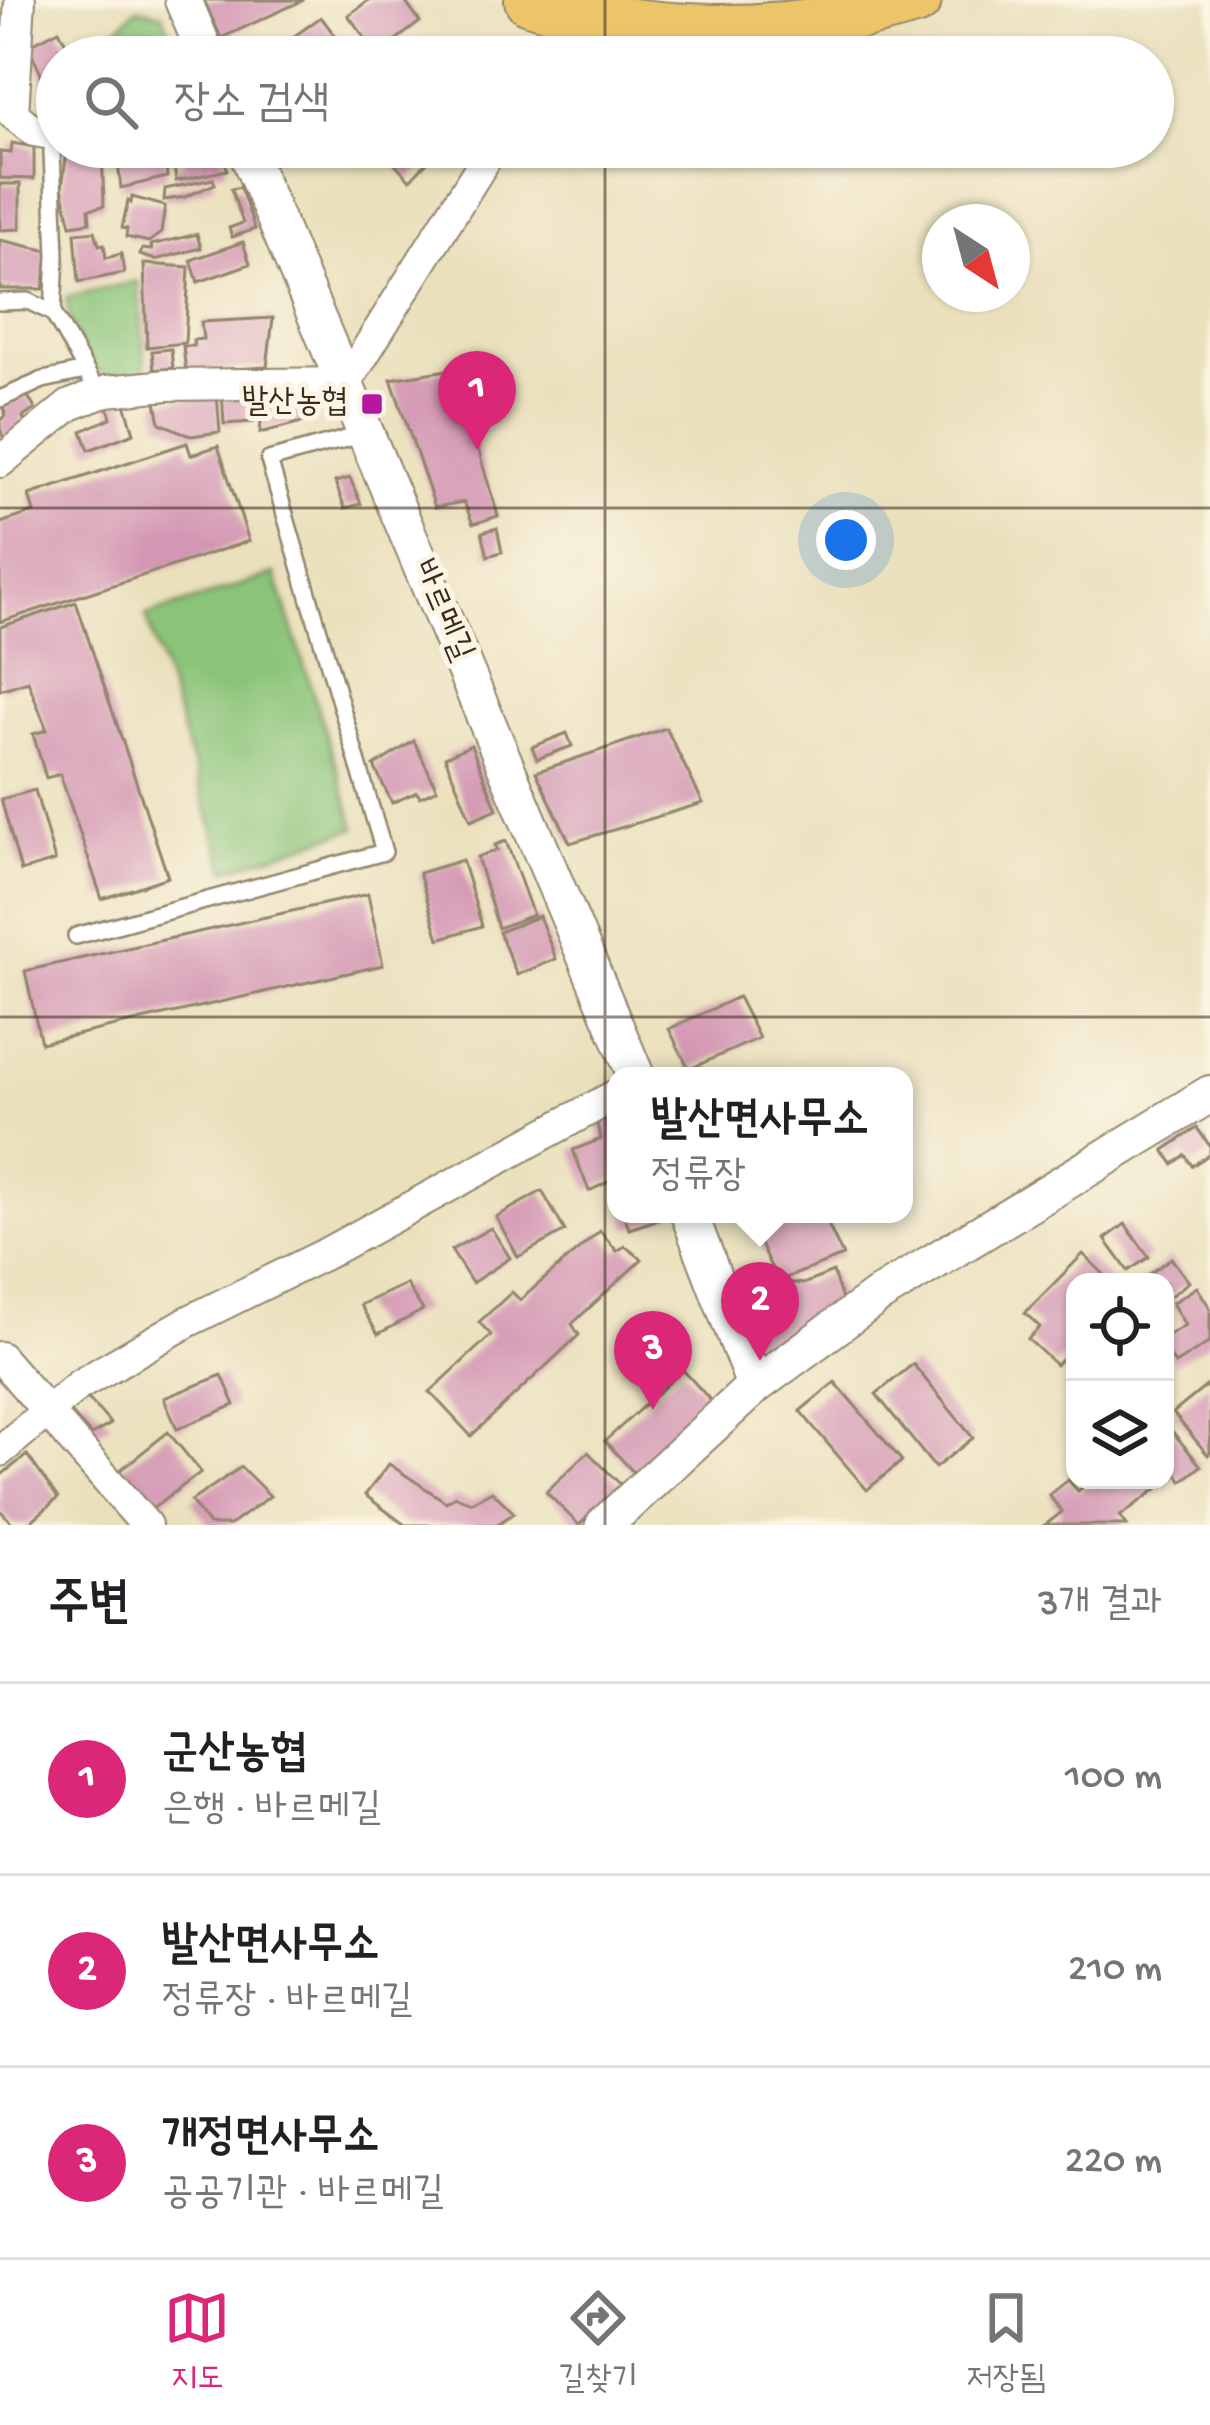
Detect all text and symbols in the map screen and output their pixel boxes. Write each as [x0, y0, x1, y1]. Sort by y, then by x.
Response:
search box [36, 36, 1174, 168]
icon: search [78, 69, 144, 135]
text: 장소 검색 [174, 79, 330, 132]
north arrow [922, 204, 1030, 312]
pin: 1 [438, 351, 516, 450]
place label: 발산농협 [242, 385, 348, 423]
marker: 발산농협 [359, 391, 385, 417]
your location [816, 510, 876, 570]
street label: 바르메길 [403, 555, 479, 667]
popup [607, 1067, 913, 1223]
text: 발산면사무소 [651, 1096, 869, 1149]
text: 정류장 [651, 1155, 746, 1201]
pin: 2 [721, 1262, 799, 1361]
map controls [1066, 1273, 1174, 1489]
button: locate [1066, 1273, 1174, 1381]
pin: 3 [614, 1311, 692, 1410]
button: layers [1066, 1381, 1174, 1489]
text: 주변 [48, 1577, 130, 1637]
text: 3개 결과 [1038, 1583, 1162, 1629]
text: 군산농협 [162, 1729, 307, 1782]
text: 1 [79, 1756, 95, 1802]
text: 100 m [1065, 1756, 1162, 1802]
text: 은행 · 바르메길 [162, 1788, 381, 1834]
text: 발산면사무소 [162, 1921, 379, 1974]
text: 2 [77, 1948, 97, 1994]
text: 210 m [1068, 1948, 1162, 1994]
text: 정류장 · 바르메길 [162, 1980, 412, 2026]
text: 개정면사무소 [162, 2113, 379, 2166]
text: 3 [77, 2140, 97, 2186]
text: 220 m [1065, 2140, 1162, 2186]
text: 공공기관 · 바르메길 [162, 2172, 444, 2218]
tab: 지도 [164, 2285, 230, 2400]
tab: 길찾기 [558, 2285, 638, 2400]
tab: 저장됨 [966, 2285, 1046, 2400]

